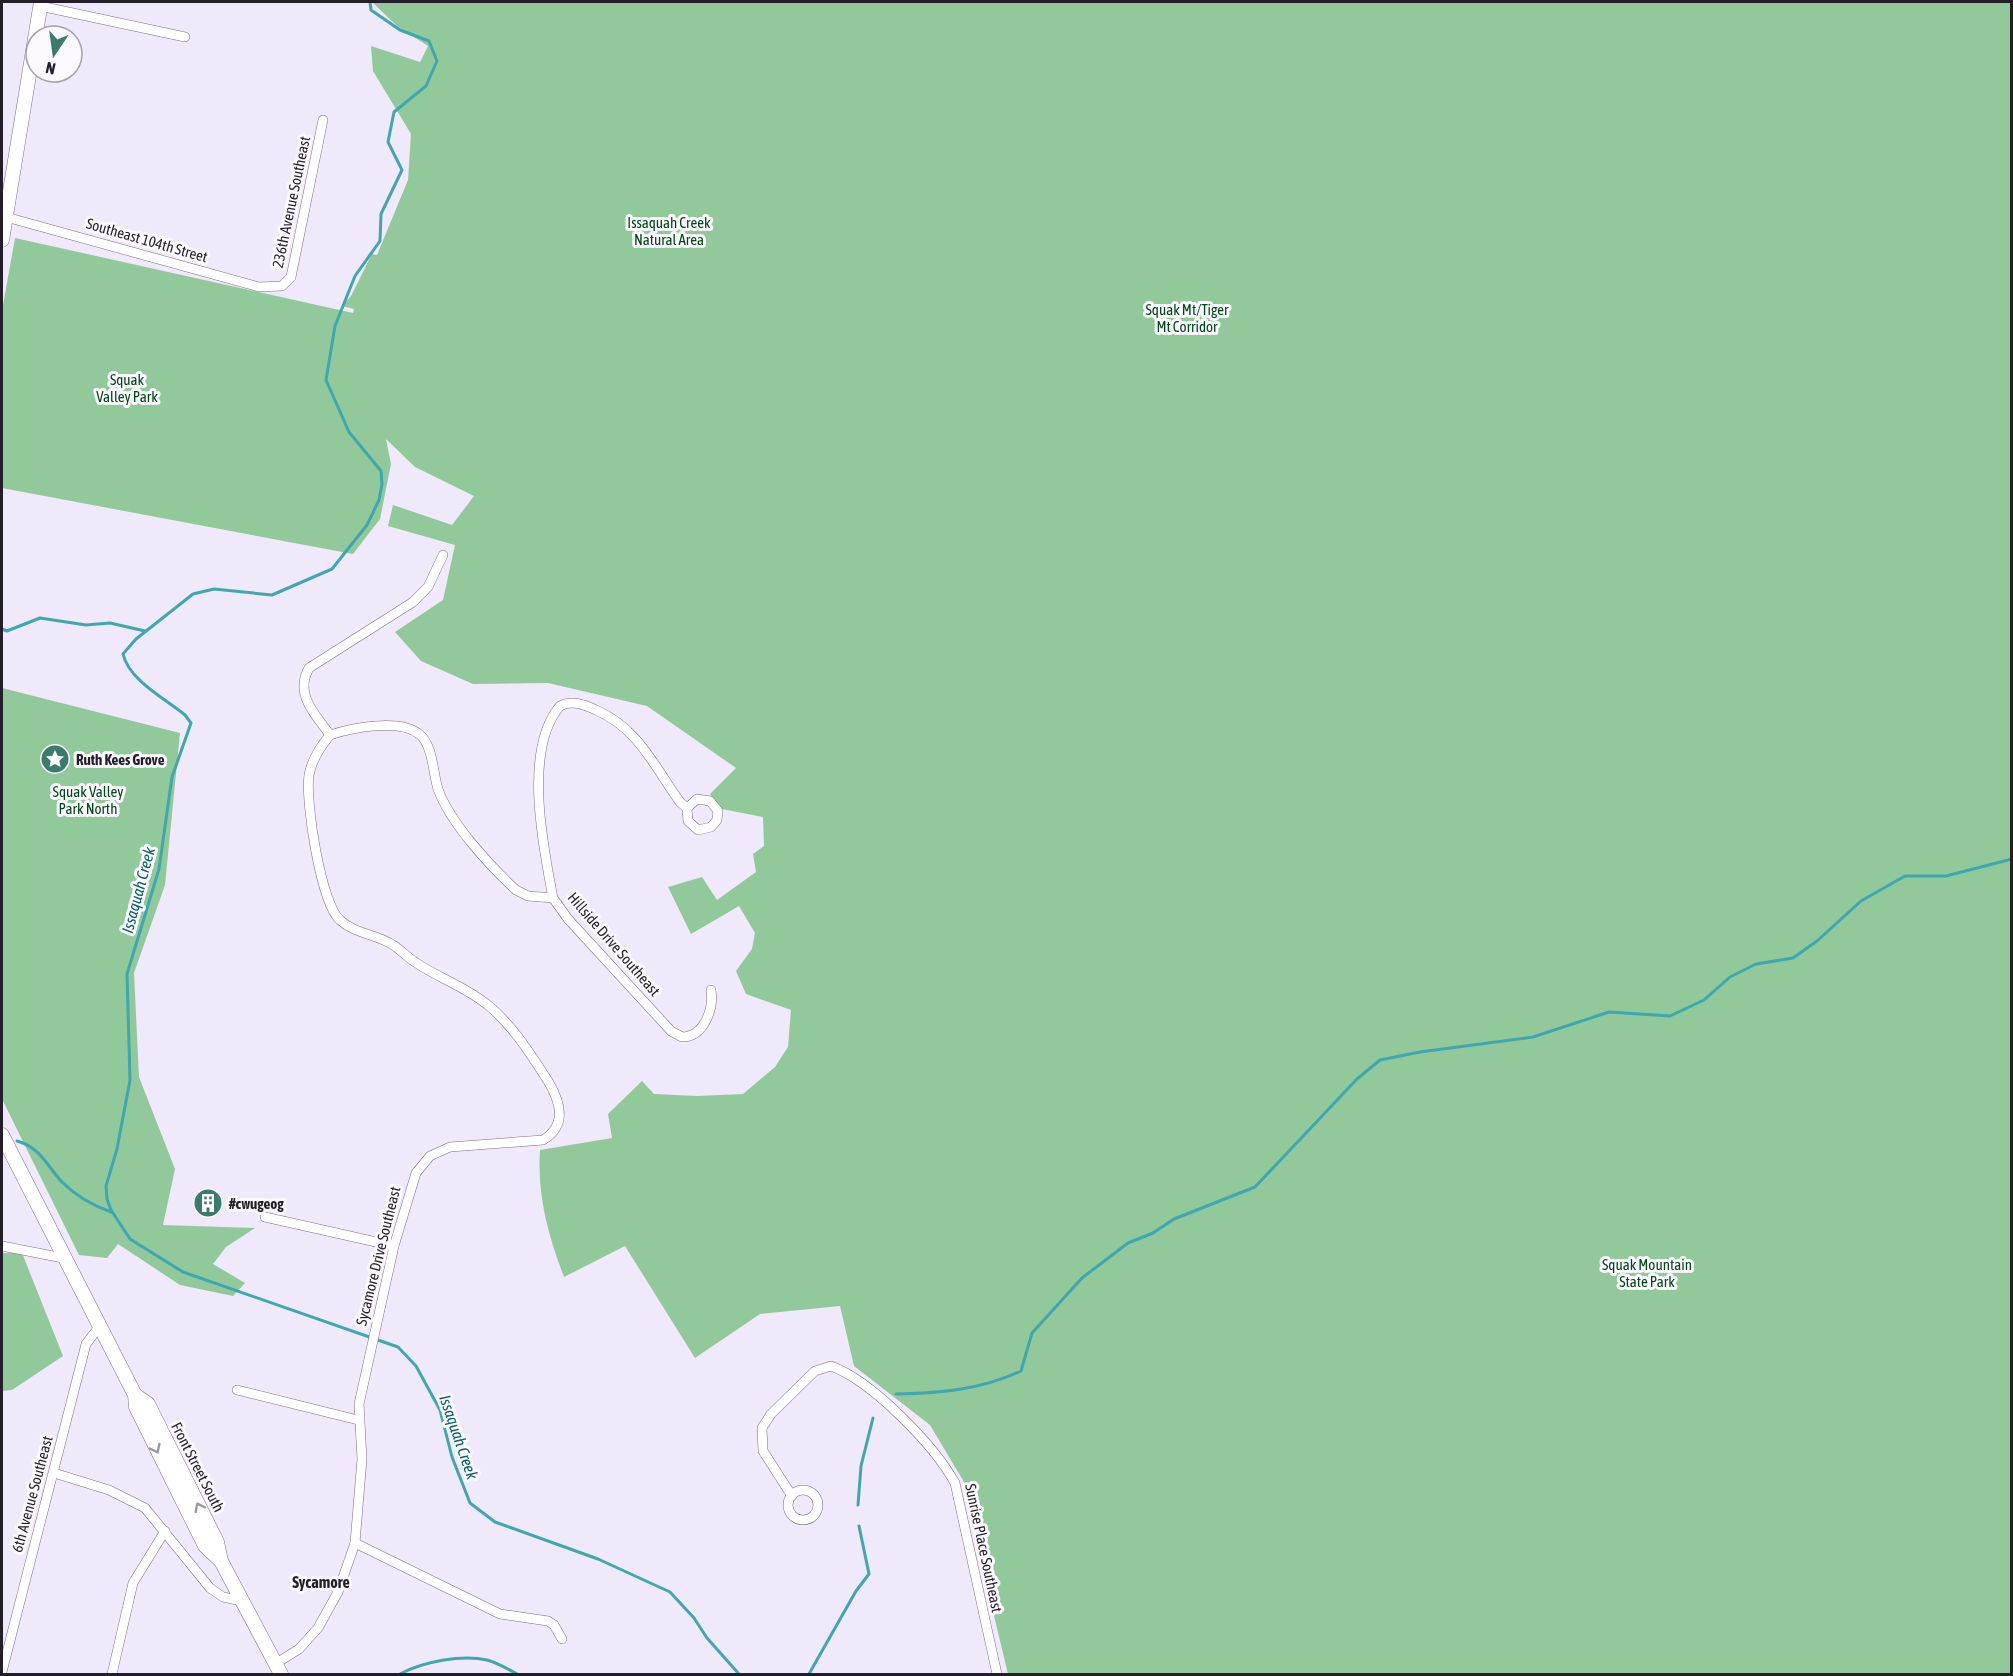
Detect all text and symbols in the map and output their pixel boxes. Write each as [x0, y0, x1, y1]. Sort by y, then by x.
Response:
north arrow [24, 24, 84, 84]
text: N [44, 59, 57, 78]
street label: 236th Avenue Southeast [269, 135, 313, 269]
park label: Issaquah Creek Natural Area [627, 214, 711, 248]
street label: Southeast 104th Street [84, 215, 210, 265]
park label: Squak Mt/Tiger Mt Corridor [1146, 301, 1229, 335]
park label: Squak Valley Park [96, 371, 158, 405]
place icon: Ruth Kees Grove [39, 743, 71, 775]
place label: Ruth Kees Grove [76, 751, 165, 768]
park label: Squak Valley Park North [53, 783, 123, 817]
water label: Issaquah Creek [118, 844, 159, 935]
street label: Hillside Drive Southeast [564, 889, 664, 999]
street label: Sycamore Drive Southeast [353, 1185, 403, 1327]
building icon: #cwugeog [192, 1187, 224, 1219]
place label: #cwugeog [228, 1195, 284, 1212]
park label: Squak Mountain State Park [1602, 1256, 1692, 1290]
water label: Issaquah Creek [435, 1392, 482, 1483]
street label: Front Street South [168, 1419, 228, 1515]
street label: 6th Avenue Southeast [8, 1434, 56, 1554]
one-way arrow [149, 1443, 161, 1454]
street label: Sunrise Place Southeast [962, 1482, 1006, 1614]
one-way arrow [195, 1502, 206, 1513]
district label: Sycamore [292, 1573, 350, 1591]

